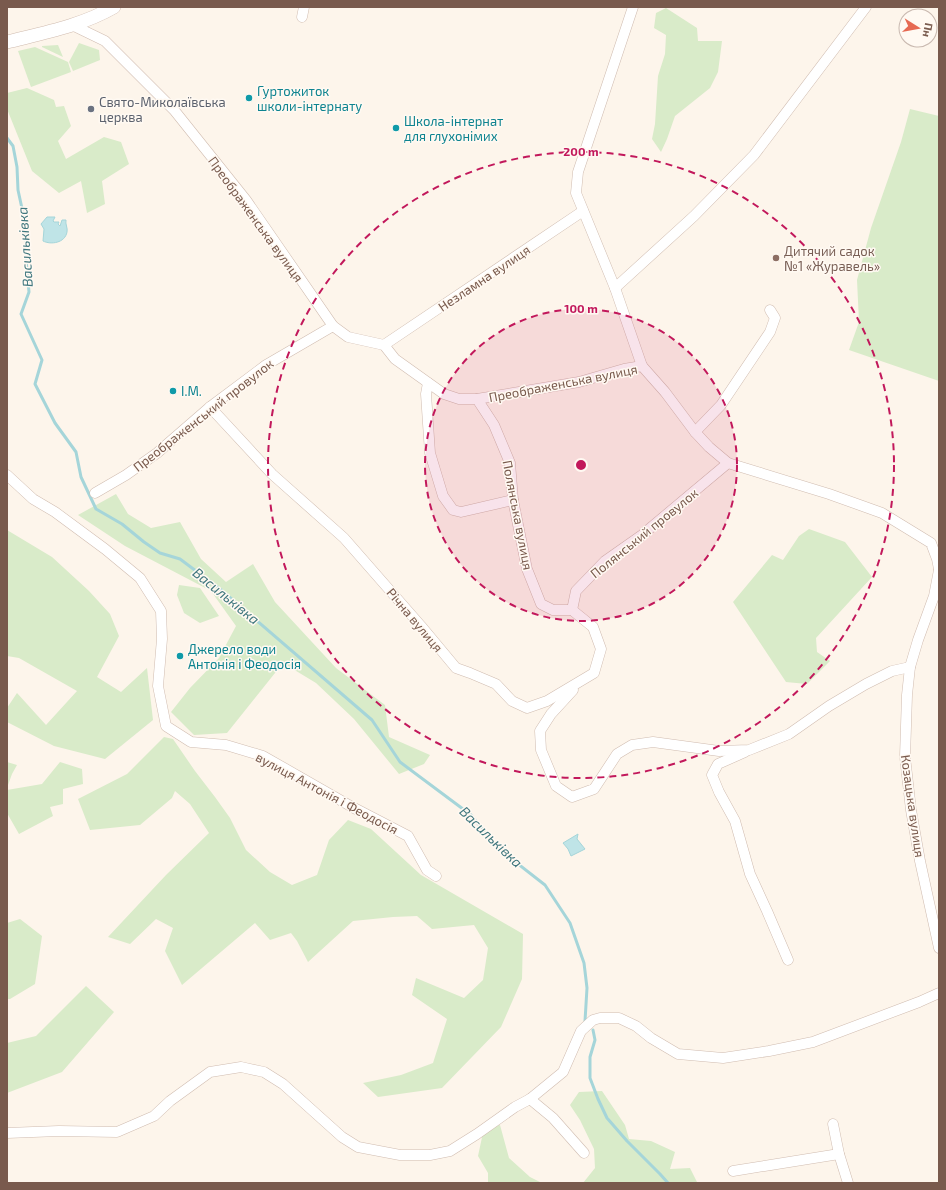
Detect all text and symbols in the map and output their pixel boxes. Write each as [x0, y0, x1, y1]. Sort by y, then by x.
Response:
north arrow [898, 8, 938, 48]
text: Пн [921, 22, 936, 38]
place label: Гуртожиток школи-інтернату [257, 83, 362, 114]
marker: Гуртожиток школи-інтернату [244, 93, 254, 103]
place label: Свято-Миколаївська церква [99, 94, 226, 125]
marker: Свято-Миколаївська церква [86, 104, 96, 114]
place label: Школа-інтернат для глухонімих [404, 113, 504, 144]
marker: Школа-інтернат для глухонімих [391, 123, 401, 133]
text: 200 m [563, 144, 599, 158]
street label: Преображенська вулиця [205, 153, 307, 285]
water label: Васильківка [13, 206, 36, 288]
street label: Незламна вулиця [435, 241, 533, 315]
place label: Дитячий садок №1 «Журавель» [784, 243, 880, 274]
marker: Дитячий садок №1 «Журавель» [771, 253, 781, 263]
text: 100 m [564, 301, 598, 315]
street label: Преображенський провулок [130, 355, 276, 475]
street label: Преображенська вулиця [487, 361, 639, 405]
place label: І.М. [181, 383, 202, 399]
marker: І.М. [168, 386, 178, 396]
centre of rings [574, 458, 588, 472]
street label: Полянська вулиця [500, 459, 536, 571]
street label: Полянський провулок [587, 485, 701, 581]
water label: Васильківка [190, 564, 263, 628]
street label: Річна вулиця [384, 585, 446, 655]
place label: Джерело води Антонія і Феодосія [188, 641, 301, 672]
marker: Джерело води Антонія і Феодосія [175, 651, 185, 661]
street label: вулиця Антонія і Феодосія [253, 749, 401, 837]
street label: Козацька вулиця [898, 754, 928, 858]
water label: Васильківка [456, 803, 526, 871]

